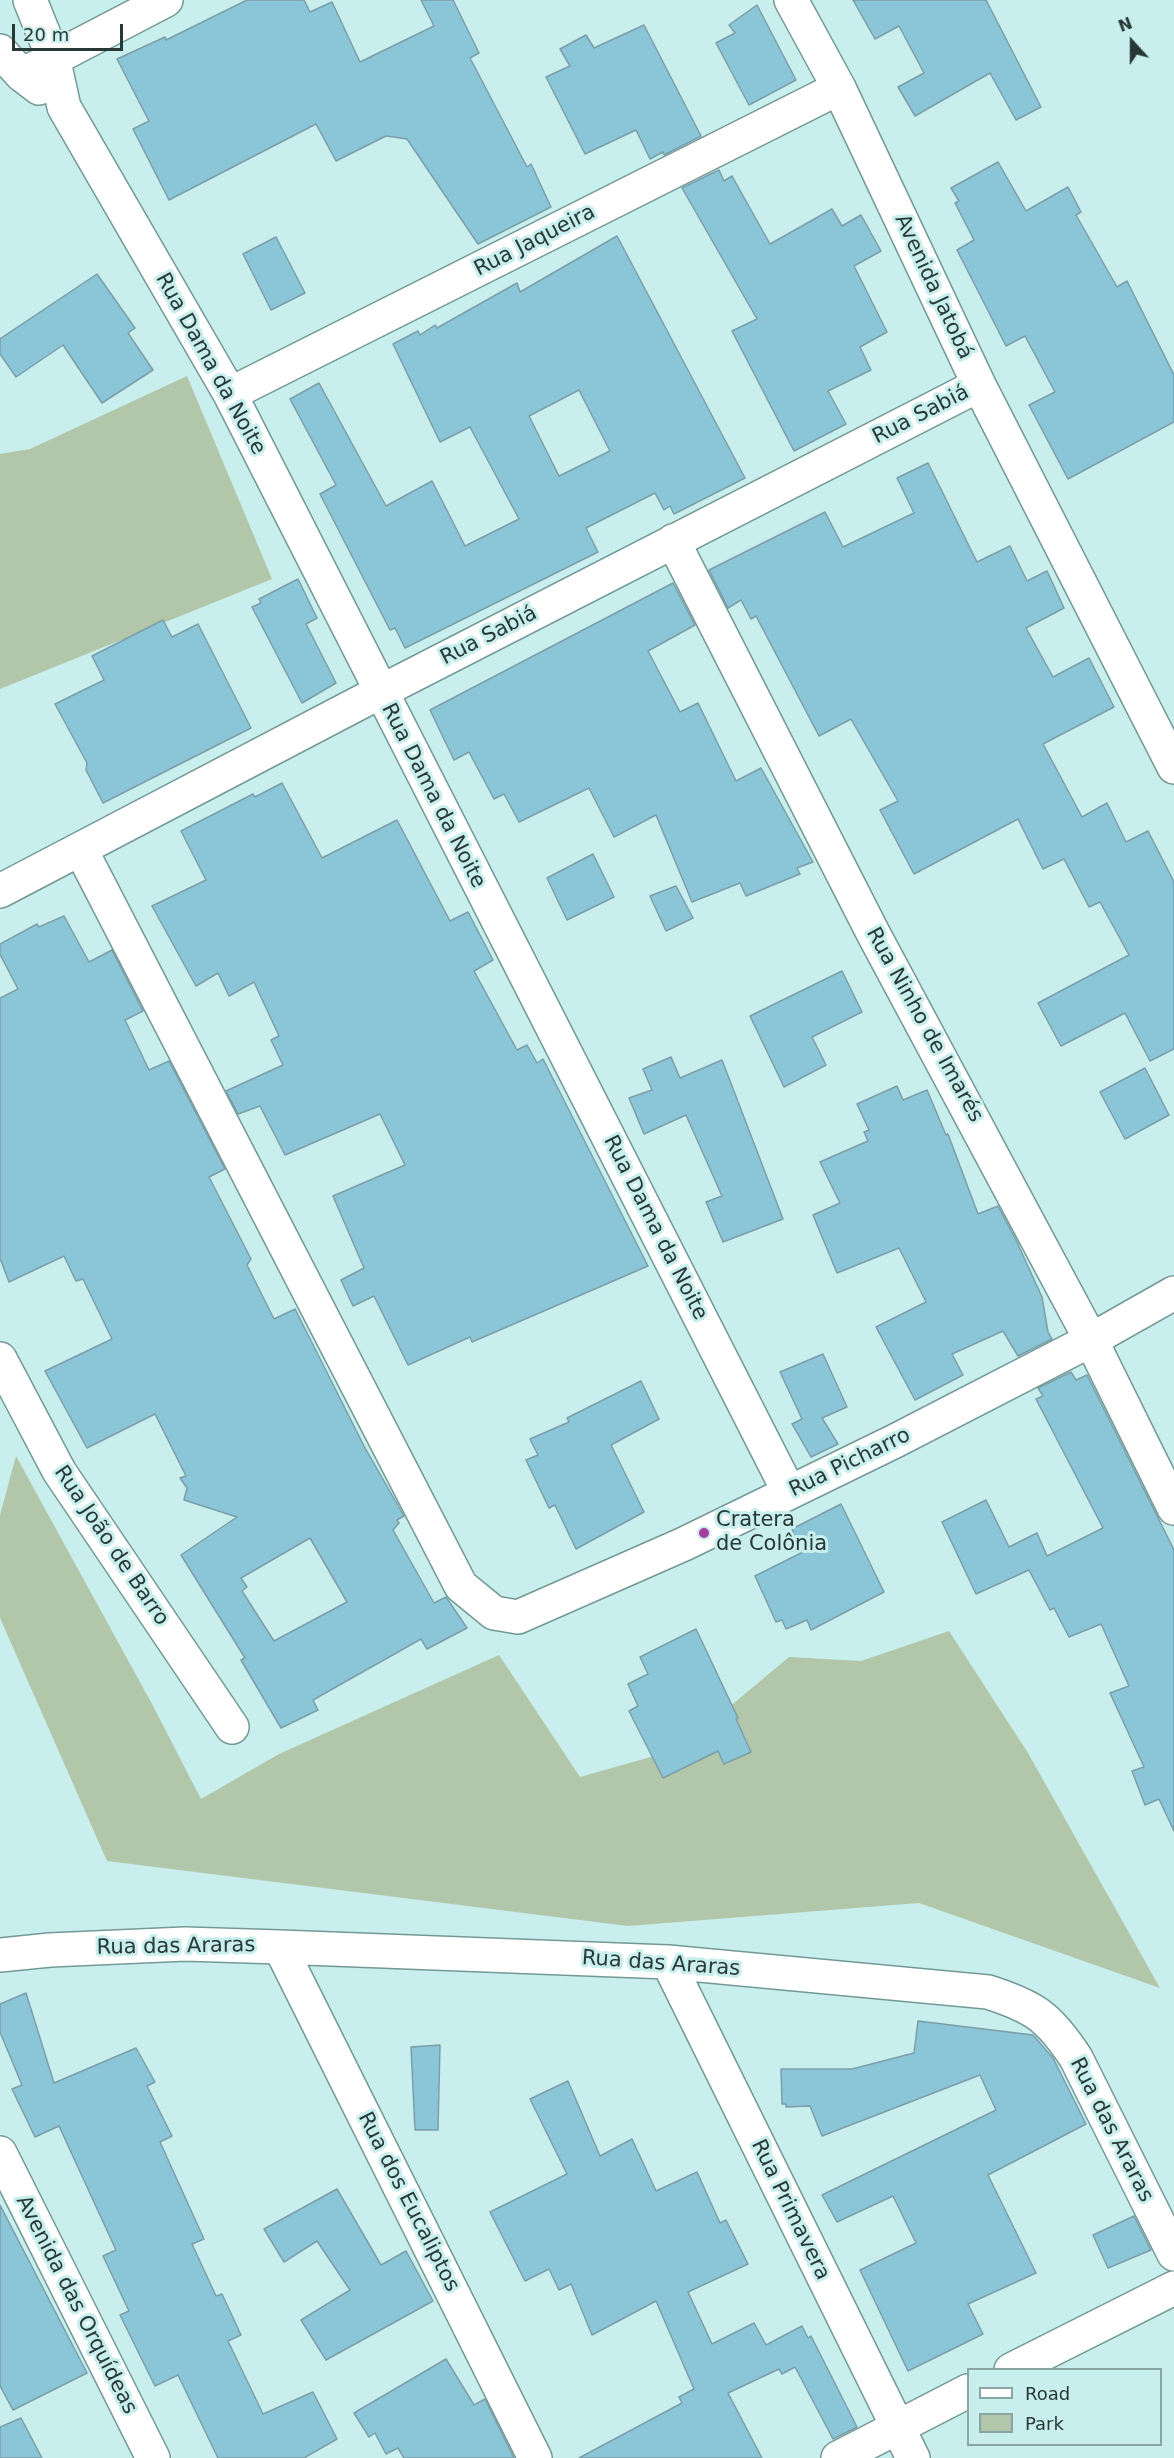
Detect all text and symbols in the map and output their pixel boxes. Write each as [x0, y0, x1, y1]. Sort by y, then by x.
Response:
scale bar [15, 12, 126, 50]
north arrow [1102, 12, 1162, 72]
text: N [1116, 13, 1135, 36]
text: 20 m [23, 24, 69, 45]
street label: Rua Jaqueira [470, 200, 600, 282]
street label: Avenida Jatobá [888, 211, 978, 363]
street label: Rua Dama da Noite [150, 269, 270, 459]
street label: Rua Sabiá [869, 380, 973, 450]
street label: Rua Sabiá [437, 601, 541, 671]
street label: Rua Dama da Noite [375, 699, 491, 893]
street label: Rua Ninho de Imarés [860, 923, 988, 1127]
street label: Rua Dama da Noite [597, 1131, 713, 1325]
street label: Rua Picharro [785, 1423, 915, 1503]
street label: Rua João de Barro [48, 1461, 174, 1631]
place label: Cratera de Colônia [716, 1508, 827, 1558]
marker: Cratera de Colônia [697, 1526, 711, 1540]
street label: Rua das Araras [96, 1933, 256, 1961]
street label: Rua das Araras [581, 1946, 741, 1982]
street label: Rua das Araras [1064, 2054, 1158, 2206]
street label: Rua dos Eucaliptos [352, 2108, 464, 2296]
street label: Rua Primavera [745, 2136, 835, 2284]
street label: Avenida das Orquídeas [10, 2192, 142, 2418]
legend [967, 2368, 1162, 2446]
text: Road [1025, 2383, 1070, 2404]
text: Park [1025, 2413, 1064, 2434]

